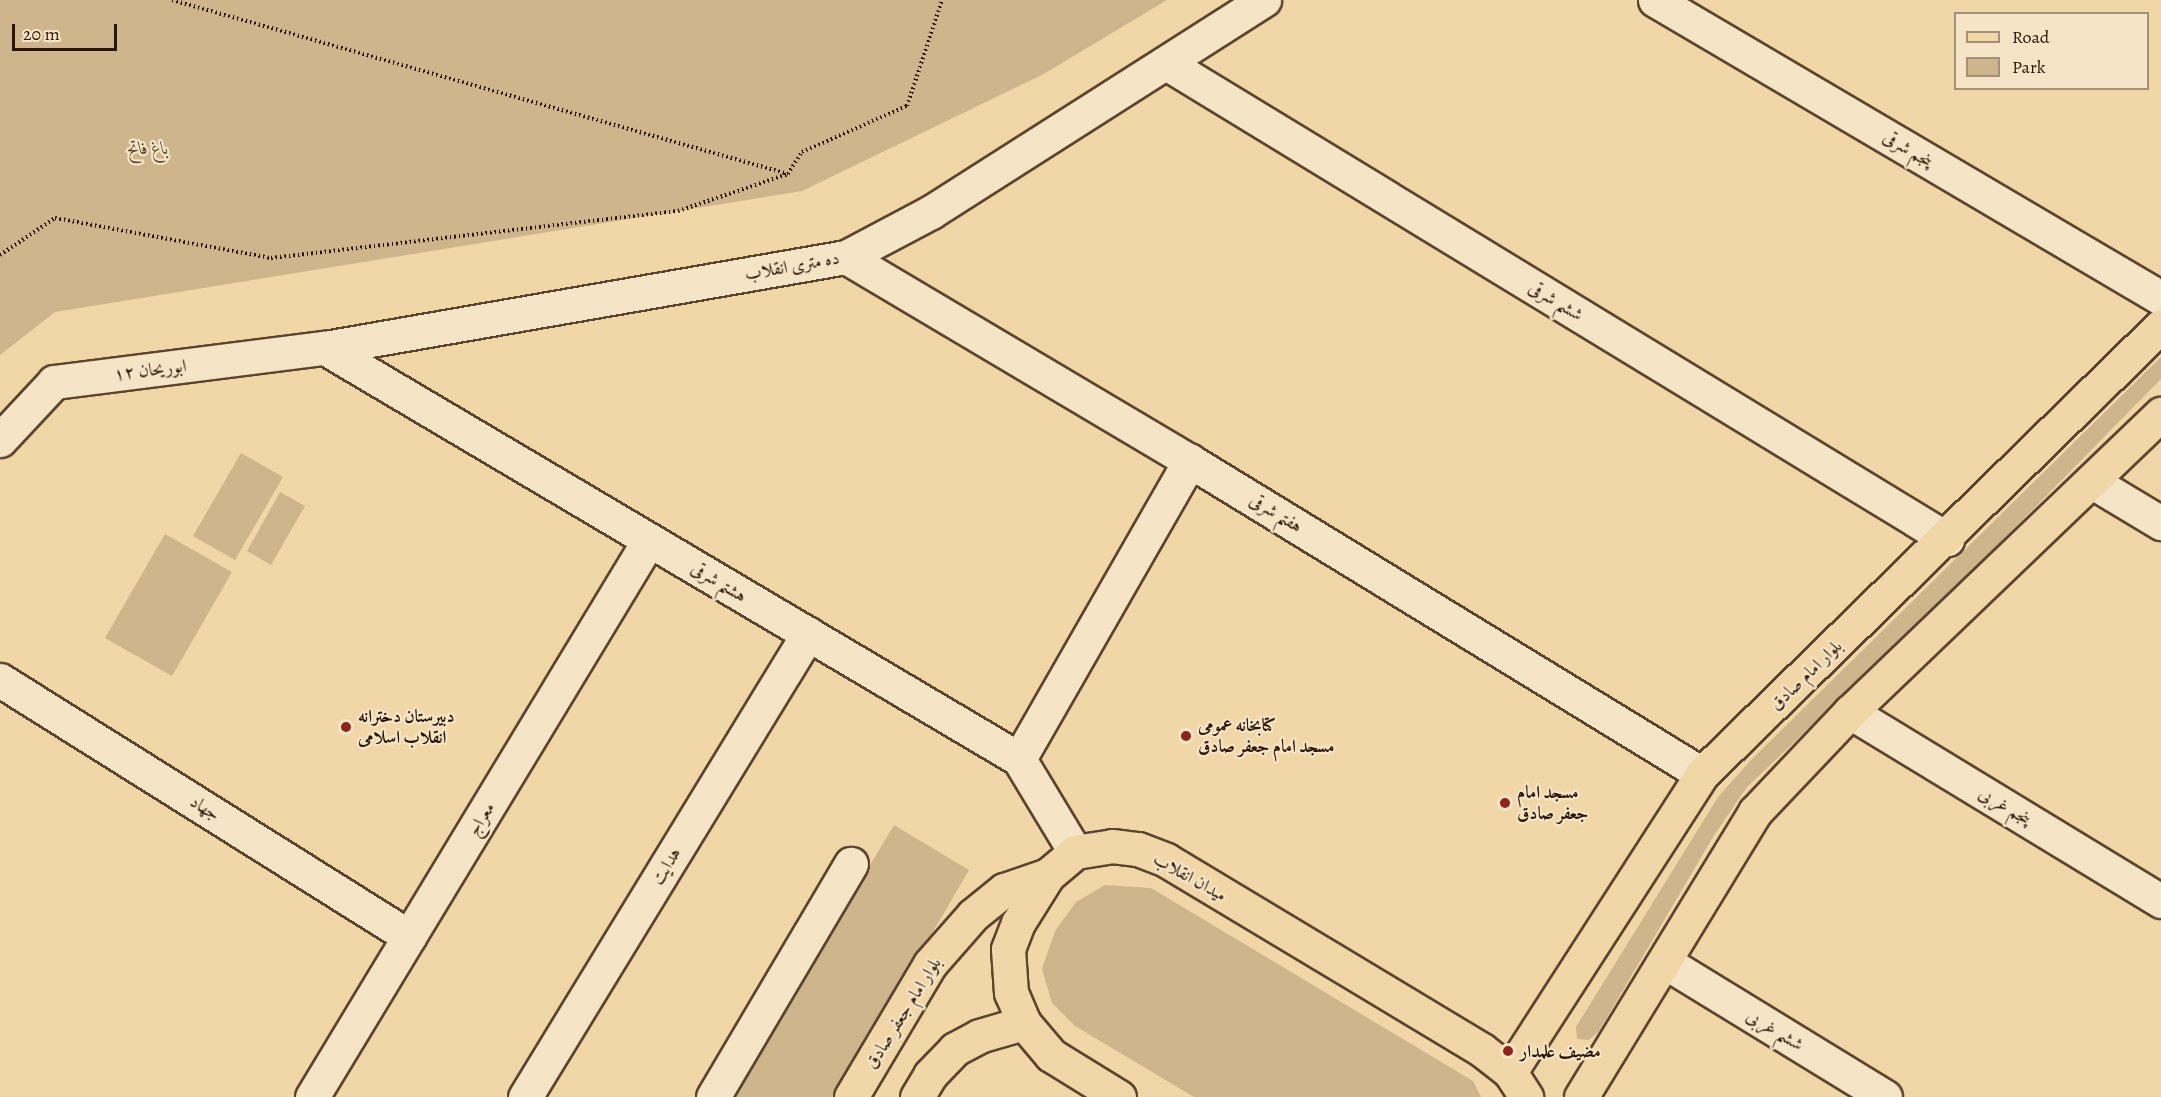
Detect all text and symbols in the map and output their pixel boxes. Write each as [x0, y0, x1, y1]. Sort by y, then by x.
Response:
scale bar [15, 12, 120, 50]
legend [1954, 12, 2149, 90]
text: 20 m [23, 22, 60, 46]
text: Road [2012, 25, 2049, 49]
text: Park [2012, 55, 2046, 79]
street label: پنجم شرقی [1879, 126, 1937, 172]
park label: باغ فاتح [127, 137, 169, 159]
street label: ده متری انقلاب [743, 247, 841, 285]
street label: ششم شرقی [1525, 276, 1587, 326]
street label: ابوریحان ۱۲ [113, 355, 187, 385]
street label: هفتم شرقی [1246, 489, 1306, 537]
street label: هشتم شرقی [687, 557, 751, 607]
street label: بلوار امام صادق [1765, 635, 1847, 715]
place label: دبیرستان دخترانه انقلاب اسلامی [358, 706, 455, 748]
place label: کتابخانه عمومی مسجد امام جعفر صادق [1198, 715, 1334, 758]
marker: دبیرستان دخترانه انقلاب اسلامی [339, 720, 353, 734]
marker: کتابخانه عمومی مسجد امام جعفر صادق [1179, 729, 1193, 743]
place label: مسجد امام جعفر صادق [1517, 782, 1589, 824]
street label: پنجم غربی [1975, 782, 2035, 830]
street label: جهاد [186, 791, 224, 825]
marker: مسجد امام جعفر صادق [1498, 796, 1512, 810]
street label: معراج [463, 798, 499, 840]
street label: هدایت [647, 843, 685, 889]
street label: میدان انقلاب [1149, 848, 1231, 906]
street label: بلوار امام جعفر صادق [860, 953, 946, 1073]
street label: ششم غربی [1743, 1005, 1807, 1055]
place label: مضیف علمدار [1520, 1040, 1601, 1062]
marker: مضیف علمدار [1501, 1044, 1515, 1058]

